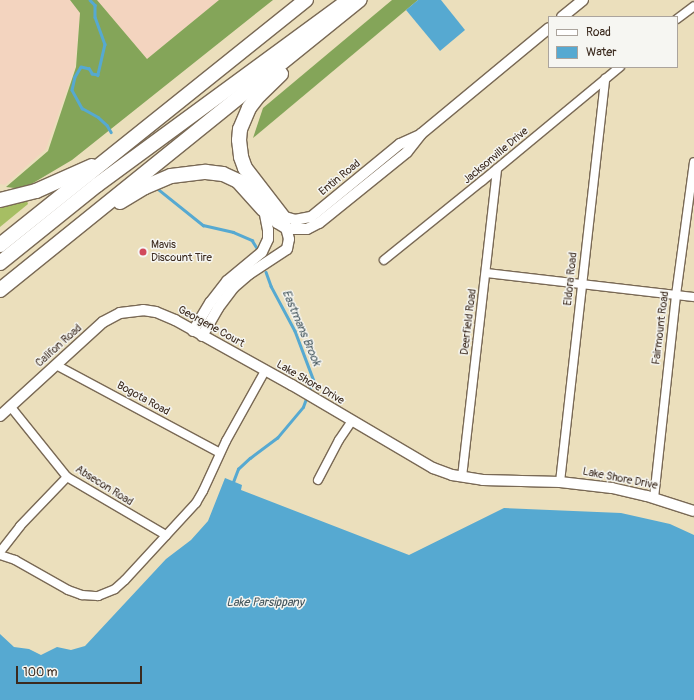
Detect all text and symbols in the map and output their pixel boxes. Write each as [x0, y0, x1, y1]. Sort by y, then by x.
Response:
legend [548, 16, 678, 68]
text: Road [586, 25, 611, 40]
text: Water [586, 45, 617, 60]
street label: Jacksonville Drive [461, 125, 531, 187]
street label: Entin Road [317, 157, 363, 199]
place label: Mavis Discount Tire [151, 239, 212, 265]
marker: Mavis Discount Tire [138, 247, 148, 257]
street label: Eldora Road [562, 252, 580, 306]
water label: Eastmans Brook [279, 288, 323, 368]
street label: Deerfield Road [458, 288, 480, 356]
street label: Fairmount Road [650, 291, 672, 365]
street label: Georgene Court [175, 303, 247, 351]
street label: Califon Road [33, 322, 85, 370]
street label: Lake Shore Drive [274, 358, 346, 408]
street label: Bogota Road [114, 379, 172, 419]
street label: Absecon Road [73, 463, 135, 509]
street label: Lake Shore Drive [581, 465, 659, 493]
water label: Lake Parsippany [226, 596, 304, 610]
scale bar [18, 658, 144, 684]
text: 100 m [23, 665, 57, 680]

